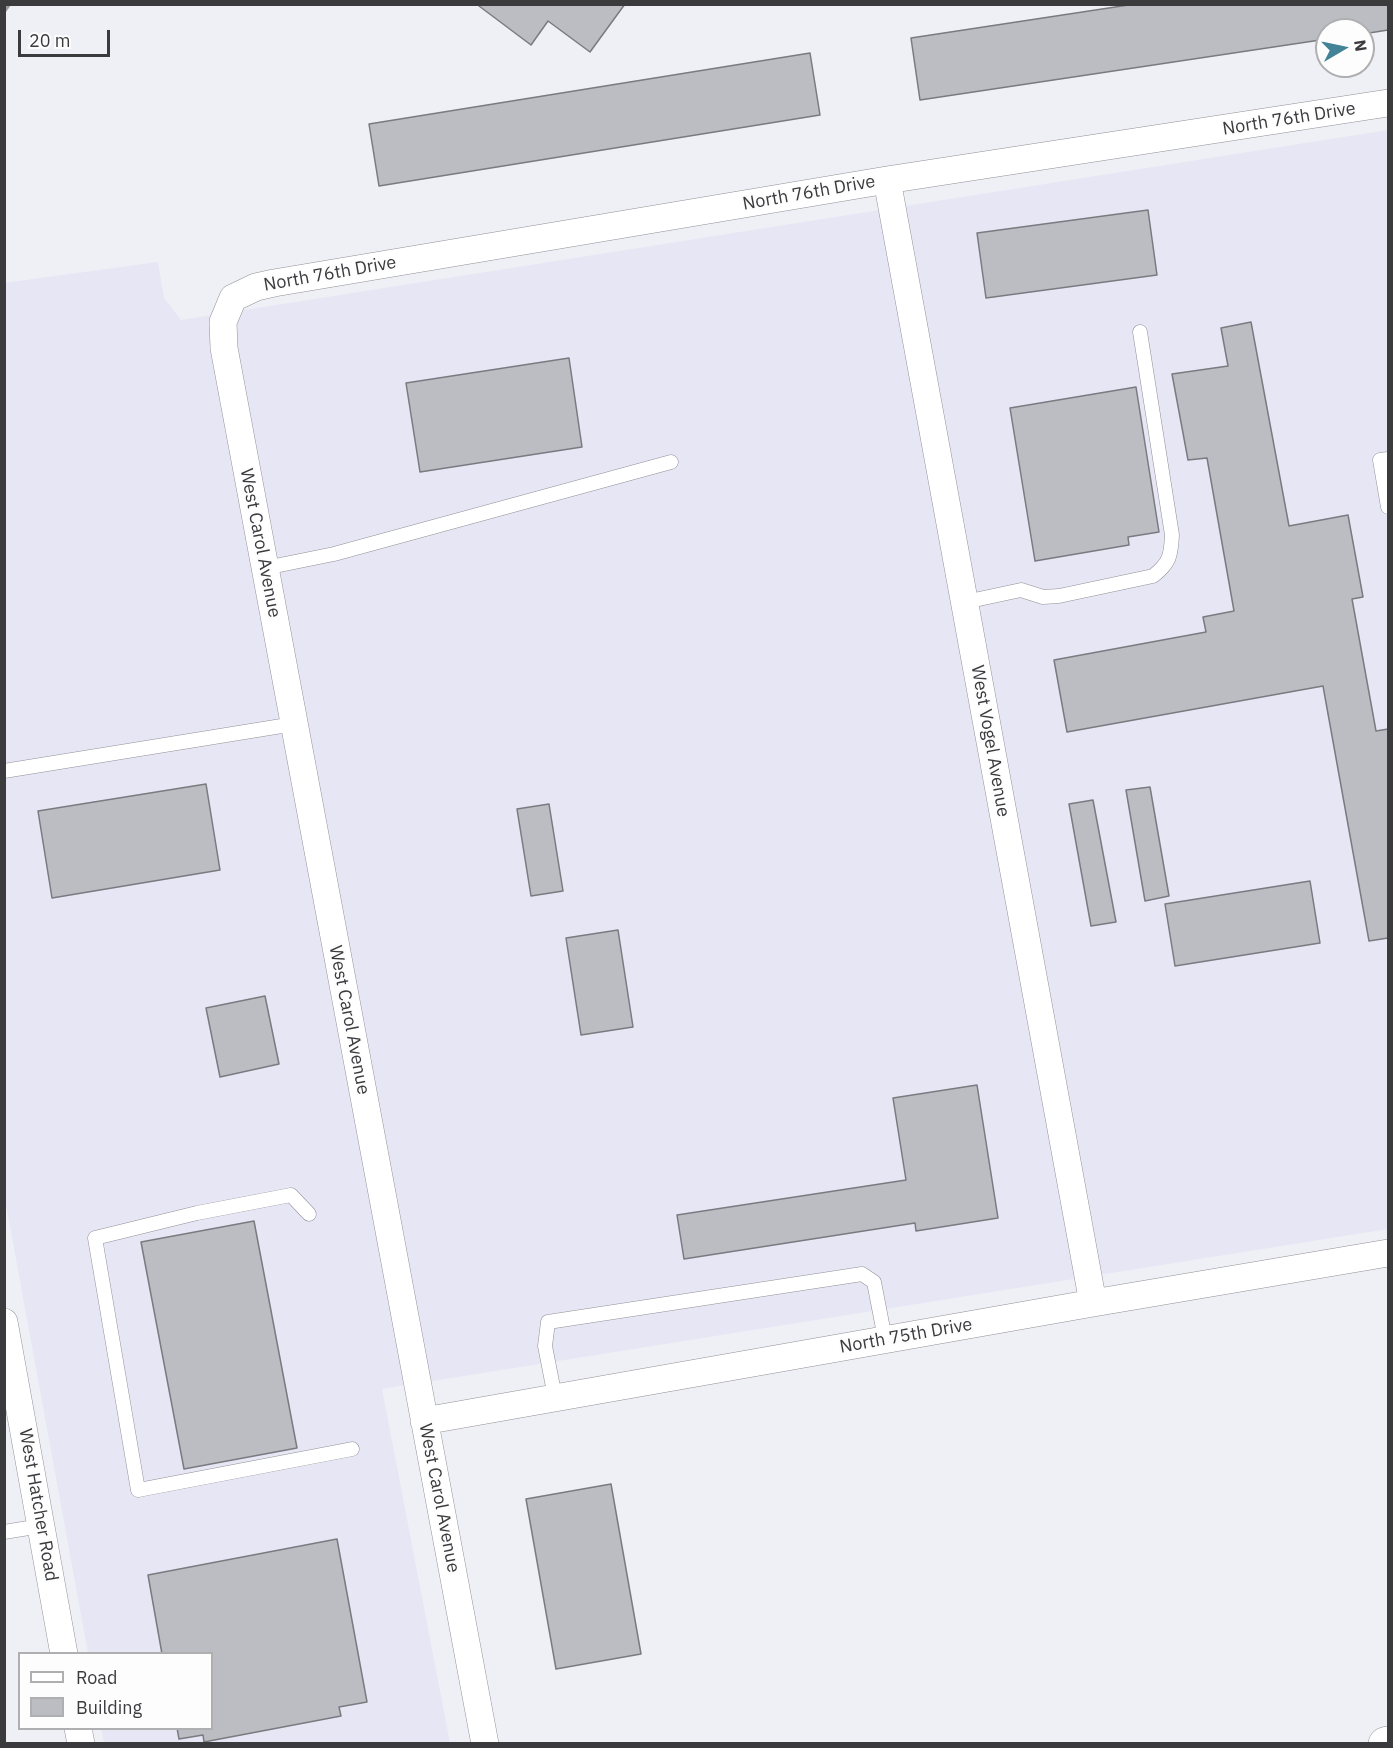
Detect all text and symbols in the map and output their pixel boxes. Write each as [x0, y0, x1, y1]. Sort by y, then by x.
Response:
scale bar [21, 18, 112, 56]
north arrow [1315, 18, 1375, 78]
text: 20 m [29, 29, 71, 52]
text: N [1350, 38, 1372, 53]
street label: North 76th Drive [1221, 98, 1357, 140]
street label: North 76th Drive [741, 171, 877, 215]
street label: North 76th Drive [262, 252, 398, 296]
street label: West Carol Avenue [235, 467, 285, 619]
street label: West Vogel Avenue [966, 663, 1014, 819]
street label: West Carol Avenue [324, 944, 374, 1096]
street label: North 75th Drive [838, 1314, 974, 1358]
street label: West Carol Avenue [414, 1422, 464, 1574]
street label: West Hatcher Road [14, 1427, 62, 1583]
legend [18, 1652, 213, 1730]
text: Road [76, 1666, 117, 1689]
text: Building [76, 1696, 142, 1719]

